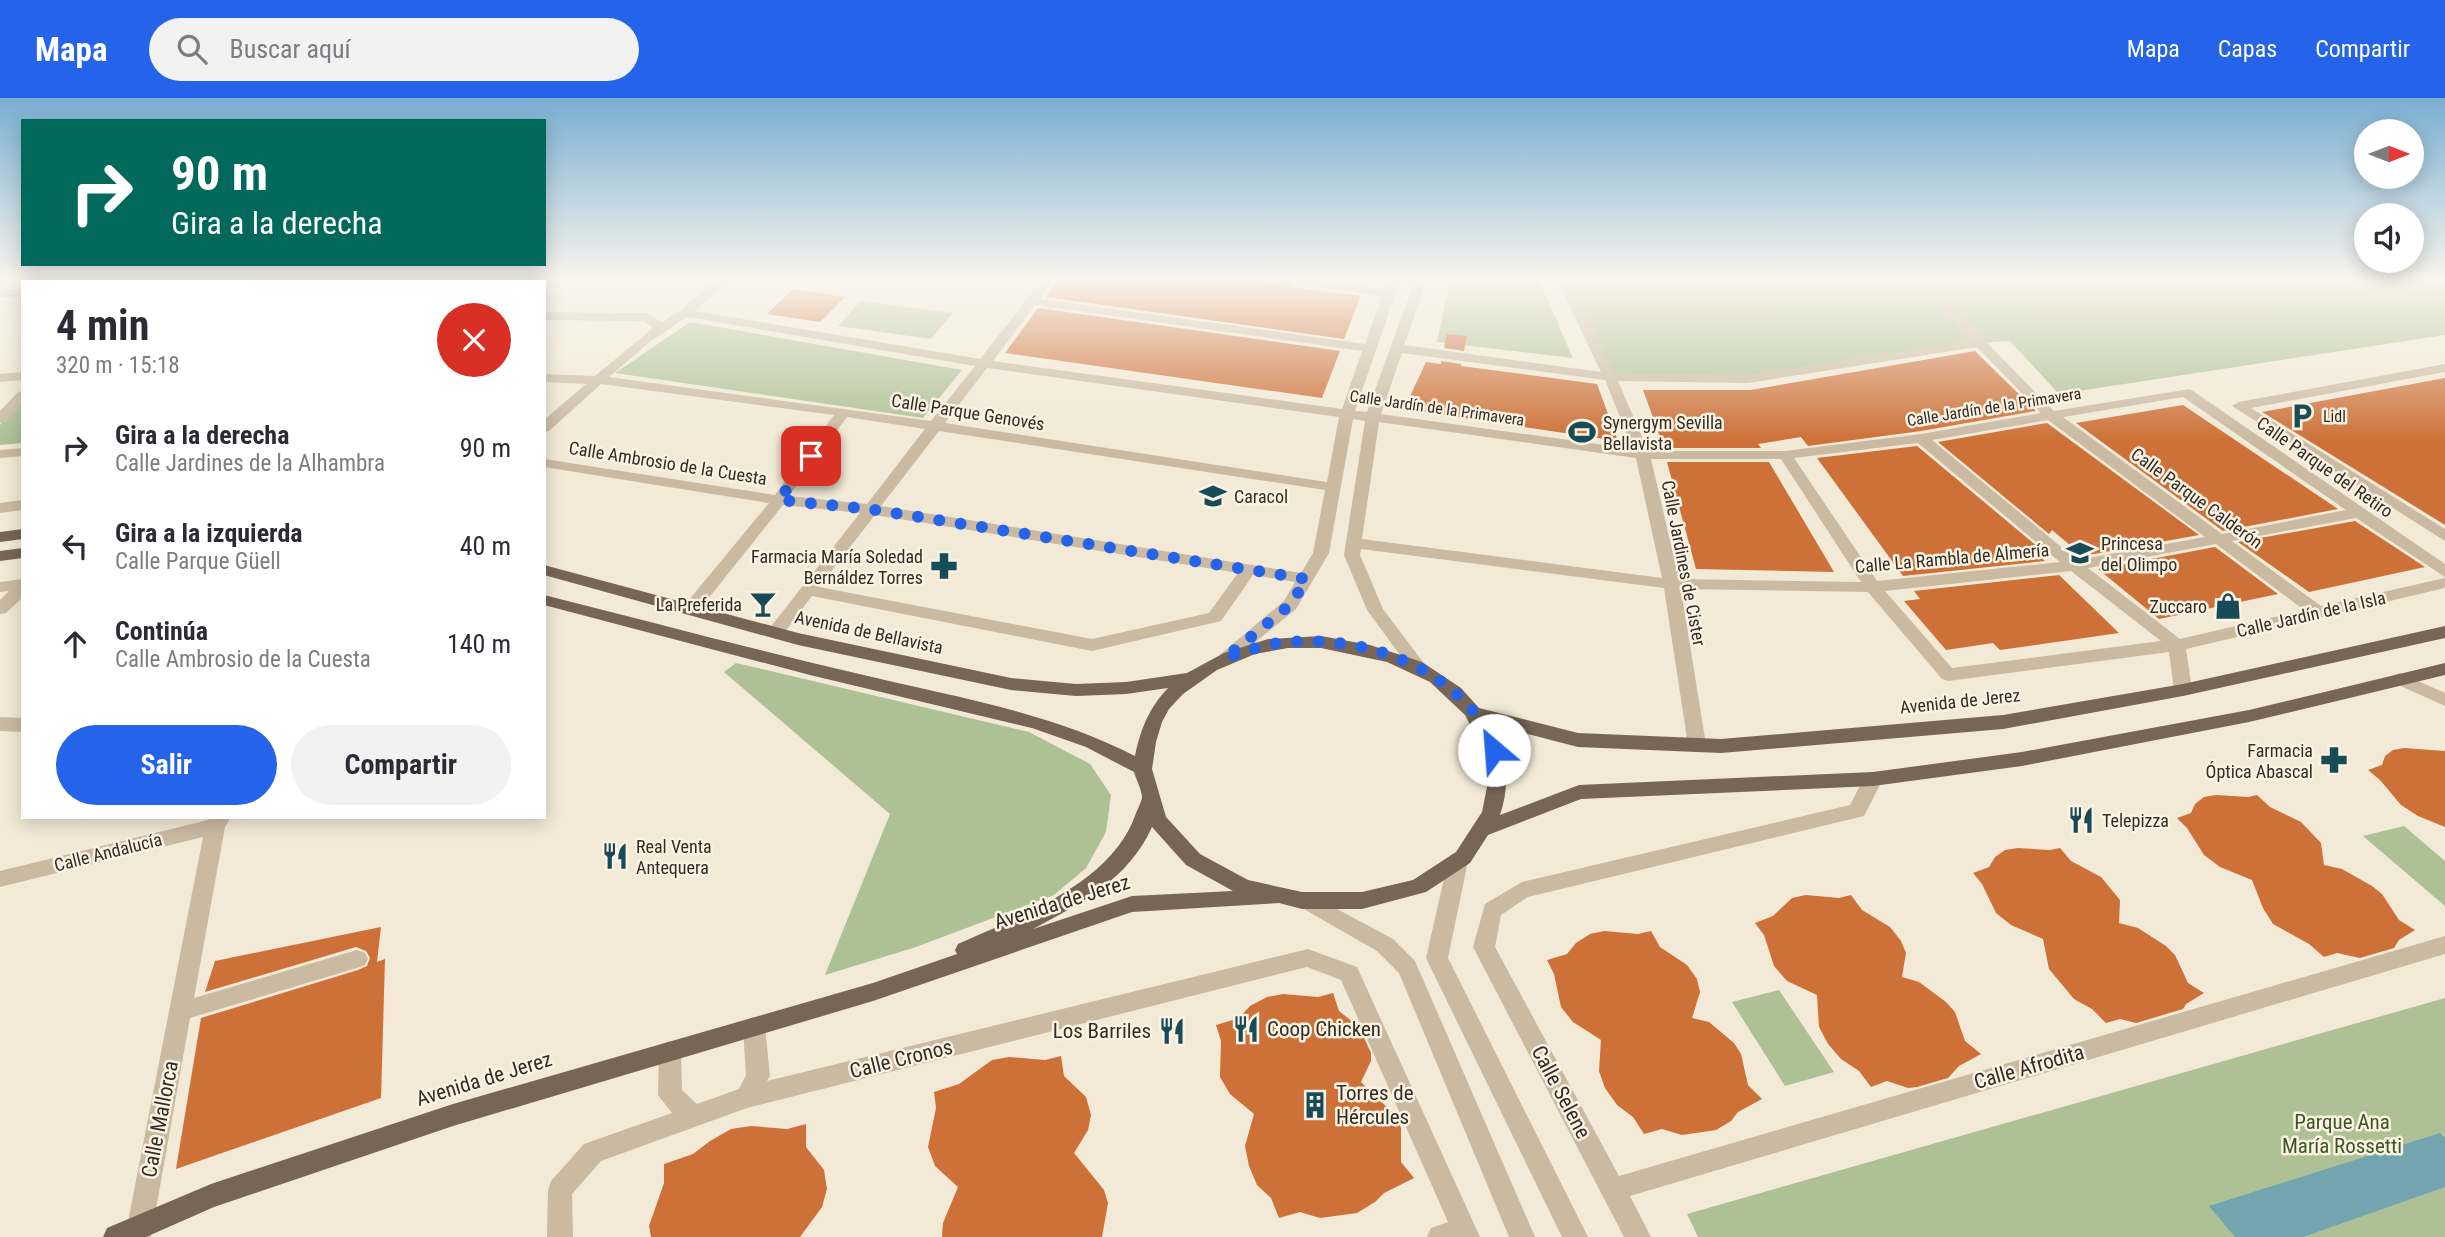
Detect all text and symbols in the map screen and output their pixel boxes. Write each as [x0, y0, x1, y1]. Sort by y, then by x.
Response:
search box [149, 18, 639, 81]
text: Mapa [35, 30, 107, 69]
icon: search [173, 30, 211, 68]
text: Buscar aquí [229, 34, 351, 64]
text: Mapa [2127, 35, 2180, 63]
text: Capas [2218, 35, 2277, 63]
text: Compartir [2315, 35, 2410, 63]
north arrow [2354, 119, 2424, 189]
map controls [2354, 119, 2424, 273]
text: 90 m [171, 145, 268, 202]
icon: right [56, 147, 147, 238]
button: sound [2354, 203, 2424, 273]
text: Gira a la derecha [171, 204, 383, 242]
text: 4 min [56, 301, 149, 350]
button: close [437, 303, 511, 377]
text: 320 m · 15:18 [56, 352, 180, 379]
street label: Calle Jardín de la Primavera [1906, 384, 2082, 430]
street label: Calle Jardín de la Primavera [1348, 386, 1526, 430]
street label: Calle Parque Genovés [890, 390, 1046, 434]
parking icon: Lidl [2287, 401, 2317, 431]
place label: Lidl [2323, 407, 2346, 426]
place label: Synergym Sevilla Bellavista [1603, 412, 1723, 454]
street label: Calle Parque del Retiro [2253, 412, 2397, 522]
sports icon: Synergym Sevilla Bellavista [1567, 417, 1597, 447]
text: Gira a la derecha [115, 420, 289, 450]
pin [781, 426, 841, 486]
icon: right [56, 429, 94, 467]
text: 90 m [460, 433, 511, 463]
street label: Calle Ambrosio de la Cuesta [567, 437, 769, 489]
icon: arrive [792, 437, 830, 475]
street label: Calle Parque Calderón [2127, 443, 2267, 553]
text: Calle Jardines de la Alhambra [115, 450, 385, 477]
street label: Calle Jardines de Cister [1658, 478, 1710, 648]
school or university icon: Caracol [1198, 481, 1228, 511]
place label: Caracol [1234, 486, 1288, 507]
text: Gira a la izquierda [115, 518, 303, 548]
icon: left [56, 527, 94, 565]
text: 40 m [460, 531, 511, 561]
place label: Princesa del Olimpo [2101, 533, 2177, 575]
school or university icon: Princesa del Olimpo [2065, 538, 2095, 568]
street label: Calle La Rambla de Almería [1854, 539, 2050, 577]
place label: Farmacia María Soledad Bernáldez Torres [751, 546, 923, 588]
text: Calle Parque Güell [115, 548, 281, 575]
pharmacy icon: Farmacia María Soledad Bernáldez Torres [929, 551, 959, 581]
street label: Calle Jardín de la Isla [2235, 587, 2387, 641]
bar icon: La Preferida [748, 589, 778, 619]
shop icon: Zuccaro [2213, 591, 2243, 621]
place label: La Preferida [656, 594, 742, 615]
place label: Zuccaro [2149, 596, 2207, 617]
street label: Avenida de Bellavista [793, 606, 945, 658]
text: Continúa [115, 616, 208, 646]
icon: ahead [56, 625, 94, 663]
text: 140 m [447, 629, 511, 659]
text: Calle Ambrosio de la Cuesta [115, 646, 371, 673]
street label: Avenida de Jerez [1899, 684, 2021, 718]
position arrow [1457, 713, 1531, 787]
button: Salir [56, 725, 277, 805]
button: Compartir [291, 725, 511, 805]
place label: Farmacia Óptica Abascal [2206, 740, 2313, 782]
pharmacy icon: Farmacia Óptica Abascal [2319, 745, 2349, 775]
restaurant icon: Telepizza [2066, 805, 2096, 835]
place label: Telepizza [2102, 810, 2169, 831]
street label: Calle Andalucía [52, 828, 164, 876]
place label: Real Venta Antequera [636, 836, 712, 878]
restaurant icon: Real Venta Antequera [600, 841, 630, 871]
street label: Avenida de Jerez [991, 870, 1133, 934]
restaurant icon: Coop Chicken [1231, 1014, 1261, 1044]
restaurant icon: Los Barriles [1157, 1016, 1187, 1046]
place label: Coop Chicken [1267, 1017, 1381, 1041]
place label: Los Barriles [1053, 1019, 1151, 1043]
street label: Calle Cronos [847, 1035, 955, 1083]
street label: Calle Afrodita [1971, 1040, 2087, 1094]
street label: Calle Selene [1527, 1041, 1596, 1143]
street label: Avenida de Jerez [413, 1047, 555, 1111]
street label: Calle Mallorca [137, 1059, 183, 1179]
place label: Torres de Hércules [1336, 1081, 1414, 1129]
building icon: Torres de Hércules [1300, 1090, 1330, 1120]
park label: Parque Ana María Rossetti [2282, 1110, 2402, 1158]

